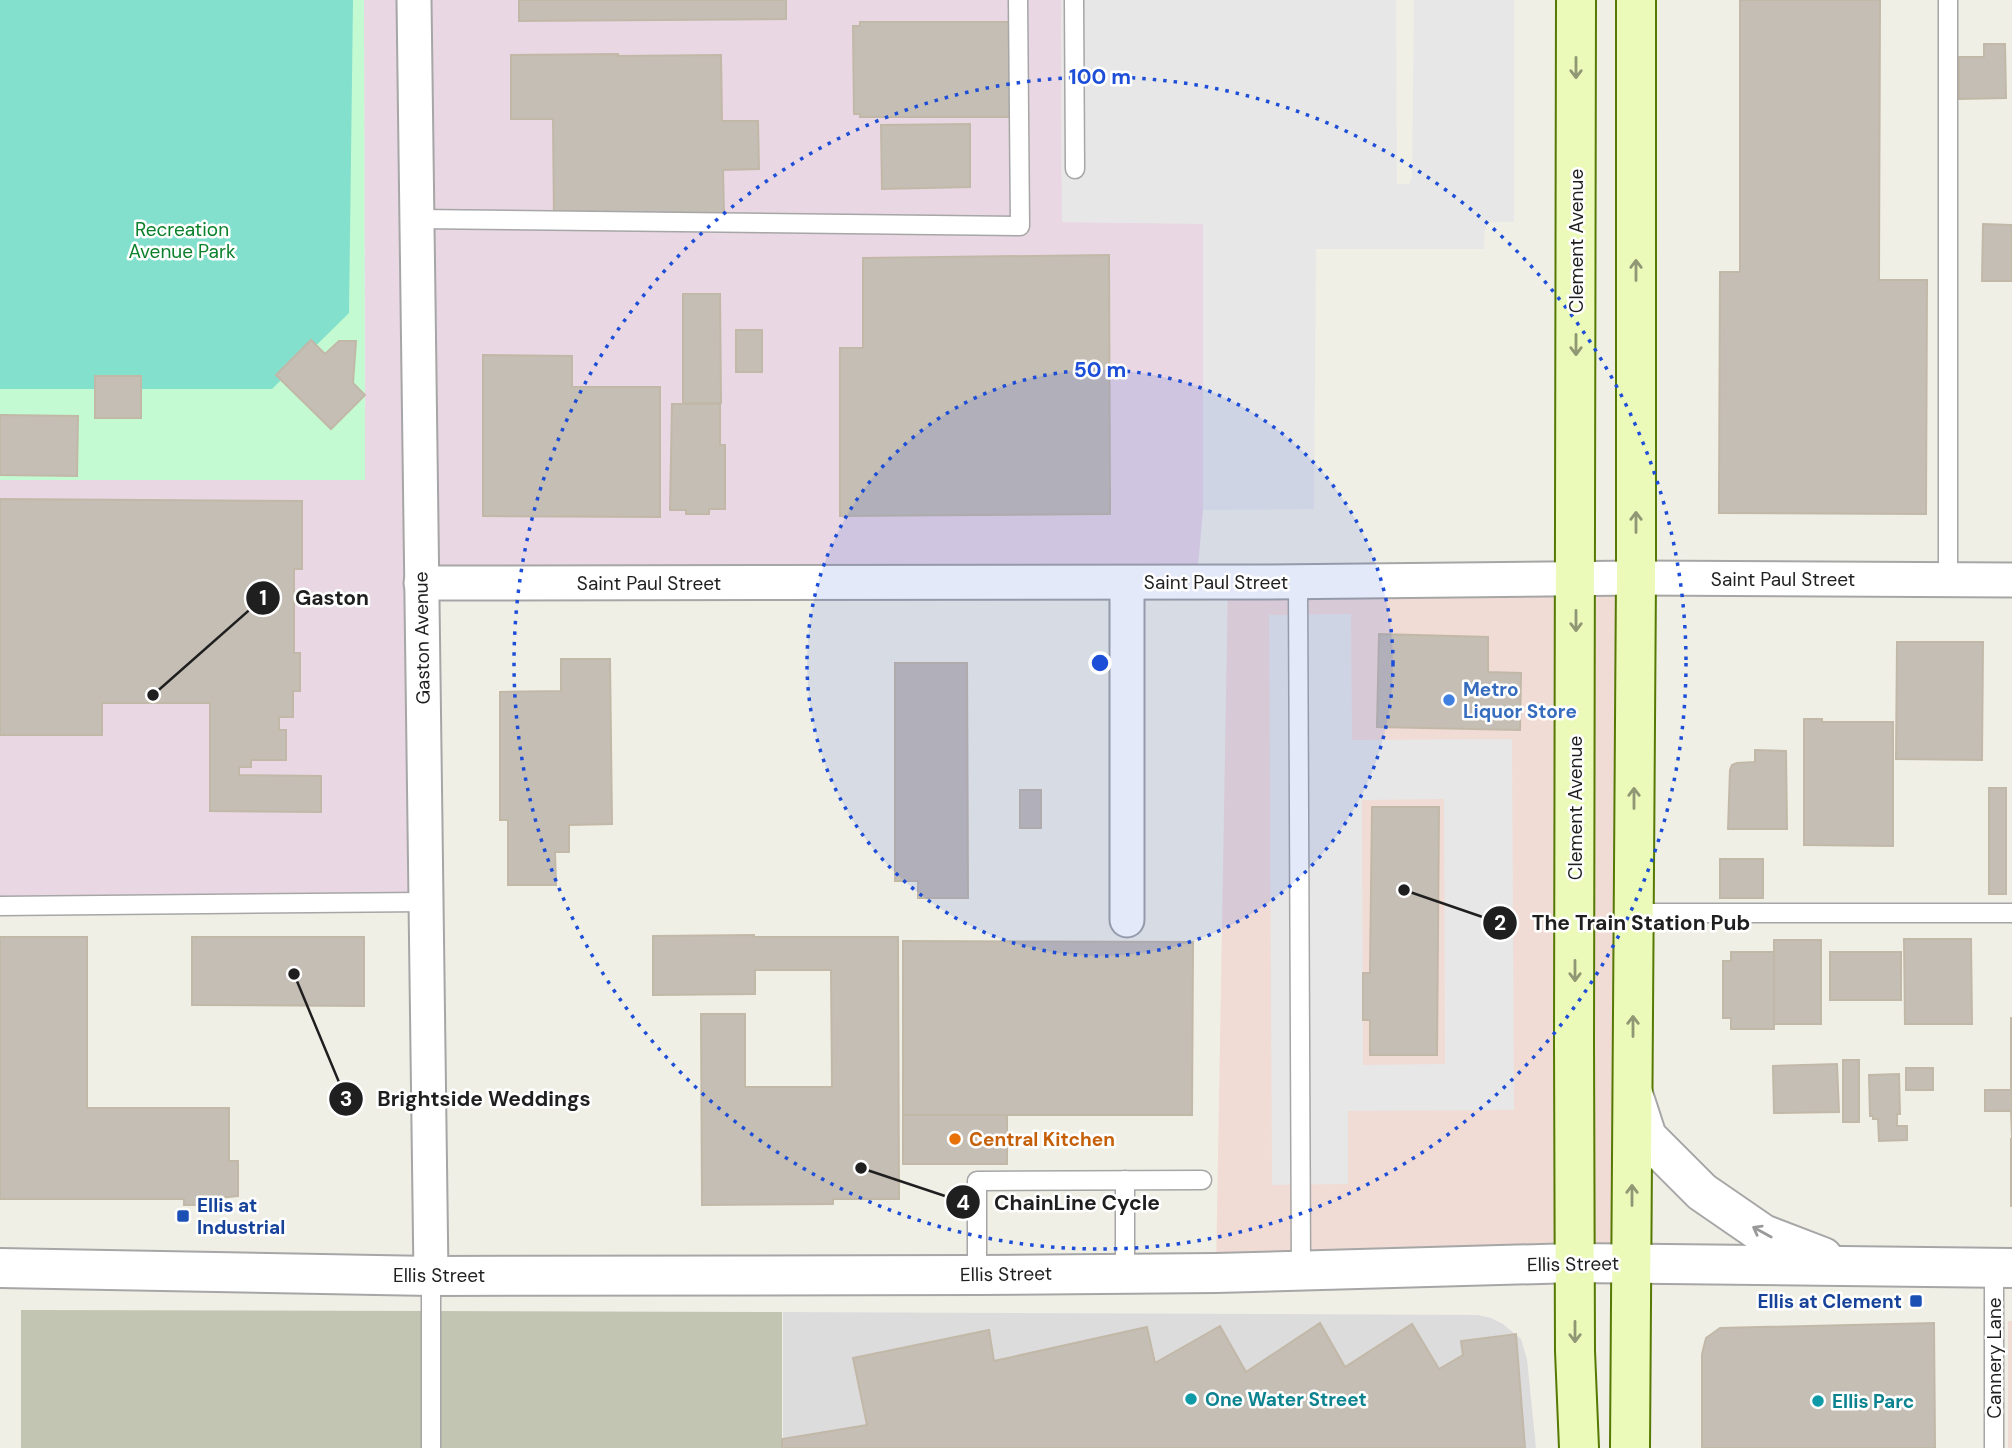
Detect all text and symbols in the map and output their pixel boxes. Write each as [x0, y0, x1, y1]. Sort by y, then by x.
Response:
one-way arrow [1569, 56, 1583, 79]
text: 100 m [1069, 63, 1131, 91]
street label: Clement Avenue [1564, 169, 1589, 313]
park label: Recreation Avenue Park [128, 217, 236, 264]
one-way arrow [1629, 259, 1643, 282]
one-way arrow [1569, 333, 1583, 356]
text: 50 m [1074, 356, 1126, 384]
one-way arrow [1629, 511, 1643, 534]
street label: Saint Paul Street [1711, 567, 1855, 592]
street label: Saint Paul Street [1144, 570, 1288, 595]
street label: Gaston Avenue [408, 571, 436, 705]
street label: Saint Paul Street [577, 571, 721, 596]
callout: Gaston [246, 577, 383, 619]
text: 1 [259, 584, 267, 612]
text: Gaston [295, 584, 369, 612]
one-way arrow [1569, 609, 1583, 632]
centre of rings [1088, 651, 1112, 675]
place label: Metro Liquor Store [1463, 677, 1577, 724]
marker: Metro Liquor Store [1441, 692, 1457, 708]
street label: Clement Avenue [1563, 736, 1588, 880]
one-way arrow [1627, 787, 1641, 810]
callout: The Train Station Pub [1483, 902, 1764, 944]
text: 2 [1494, 909, 1506, 937]
text: The Train Station Pub [1532, 909, 1750, 937]
one-way arrow [1568, 959, 1581, 982]
one-way arrow [1626, 1015, 1640, 1038]
callout: Brightside Weddings [328, 1078, 605, 1120]
text: 3 [340, 1085, 352, 1113]
text: Brightside Weddings [377, 1085, 591, 1113]
place label: Central Kitchen [969, 1127, 1115, 1152]
marker: Central Kitchen [947, 1131, 963, 1147]
callout: ChainLine Cycle [945, 1181, 1174, 1223]
one-way arrow [1625, 1184, 1639, 1207]
text: 4 [956, 1189, 970, 1217]
text: ChainLine Cycle [994, 1189, 1160, 1217]
place label: Ellis at Industrial [197, 1193, 285, 1240]
marker: Ellis at Industrial [175, 1208, 191, 1224]
one-way arrow [1752, 1225, 1773, 1238]
street label: Ellis Street [1527, 1251, 1619, 1277]
street label: Ellis Street [960, 1261, 1052, 1287]
street label: Ellis Street [393, 1263, 485, 1288]
place label: Ellis at Clement [1757, 1289, 1902, 1314]
marker: Ellis at Clement [1908, 1293, 1924, 1309]
street label: Cannery Lane [1982, 1297, 2007, 1419]
one-way arrow [1568, 1320, 1582, 1343]
place label: One Water Street [1205, 1387, 1367, 1412]
place label: Ellis Parc [1832, 1389, 1914, 1414]
marker: One Water Street [1183, 1391, 1199, 1407]
marker: Ellis Parc [1810, 1393, 1826, 1409]

